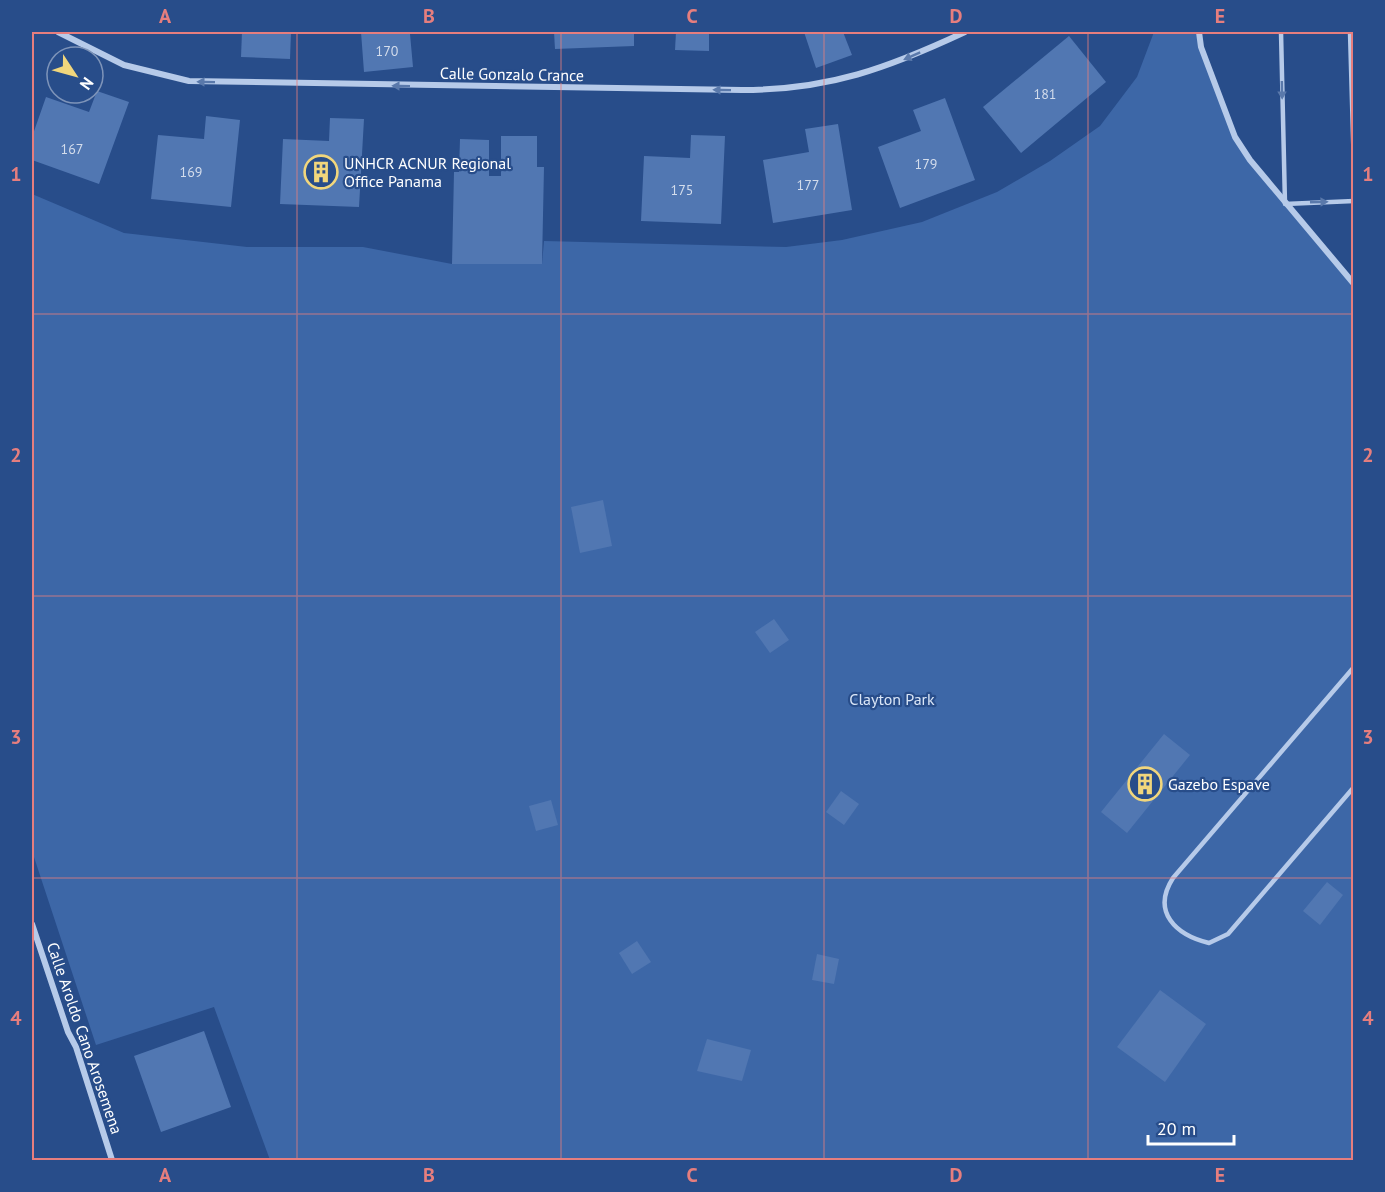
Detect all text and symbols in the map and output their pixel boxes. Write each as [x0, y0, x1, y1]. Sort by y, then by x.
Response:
text: A [159, 3, 172, 29]
text: B [423, 3, 435, 29]
text: C [686, 3, 698, 29]
text: D [950, 3, 963, 29]
text: E [1215, 3, 1225, 29]
house number: 170 [376, 42, 399, 60]
north arrow [45, 45, 105, 105]
one-way arrow [904, 52, 921, 61]
street label: Calle Gonzalo Crance [440, 63, 584, 85]
text: N [76, 74, 98, 94]
one-way arrow [197, 77, 216, 86]
one-way arrow [1278, 80, 1287, 99]
one-way arrow [392, 81, 411, 90]
one-way arrow [713, 85, 732, 95]
house number: 181 [1034, 85, 1056, 103]
house number: 167 [61, 140, 83, 158]
place label: UNHCR ACNUR Regional Office Panama [344, 153, 511, 191]
building icon: UNHCR ACNUR Regional Office Panama [303, 154, 339, 190]
house number: 179 [915, 155, 937, 173]
text: 1 [10, 161, 22, 187]
text: 1 [1362, 161, 1374, 187]
house number: 169 [180, 163, 202, 181]
house number: 177 [797, 176, 819, 194]
house number: 175 [671, 181, 693, 199]
one-way arrow [1310, 198, 1329, 207]
text: 2 [10, 442, 22, 468]
text: 2 [1362, 442, 1374, 468]
park label: Clayton Park [849, 689, 935, 709]
text: 3 [10, 724, 22, 750]
text: 3 [1362, 724, 1374, 750]
building icon: Gazebo Espave [1127, 766, 1163, 802]
place label: Gazebo Espave [1168, 774, 1270, 794]
street label: Calle Aroldo Cano Arosemena [43, 939, 127, 1137]
text: 4 [10, 1005, 22, 1031]
text: 4 [1362, 1005, 1374, 1031]
scale bar [1148, 1108, 1234, 1146]
text: 20 m [1157, 1117, 1196, 1140]
text: A [159, 1162, 172, 1188]
text: B [423, 1162, 435, 1188]
text: C [686, 1162, 698, 1188]
text: D [950, 1162, 963, 1188]
text: E [1215, 1162, 1225, 1188]

